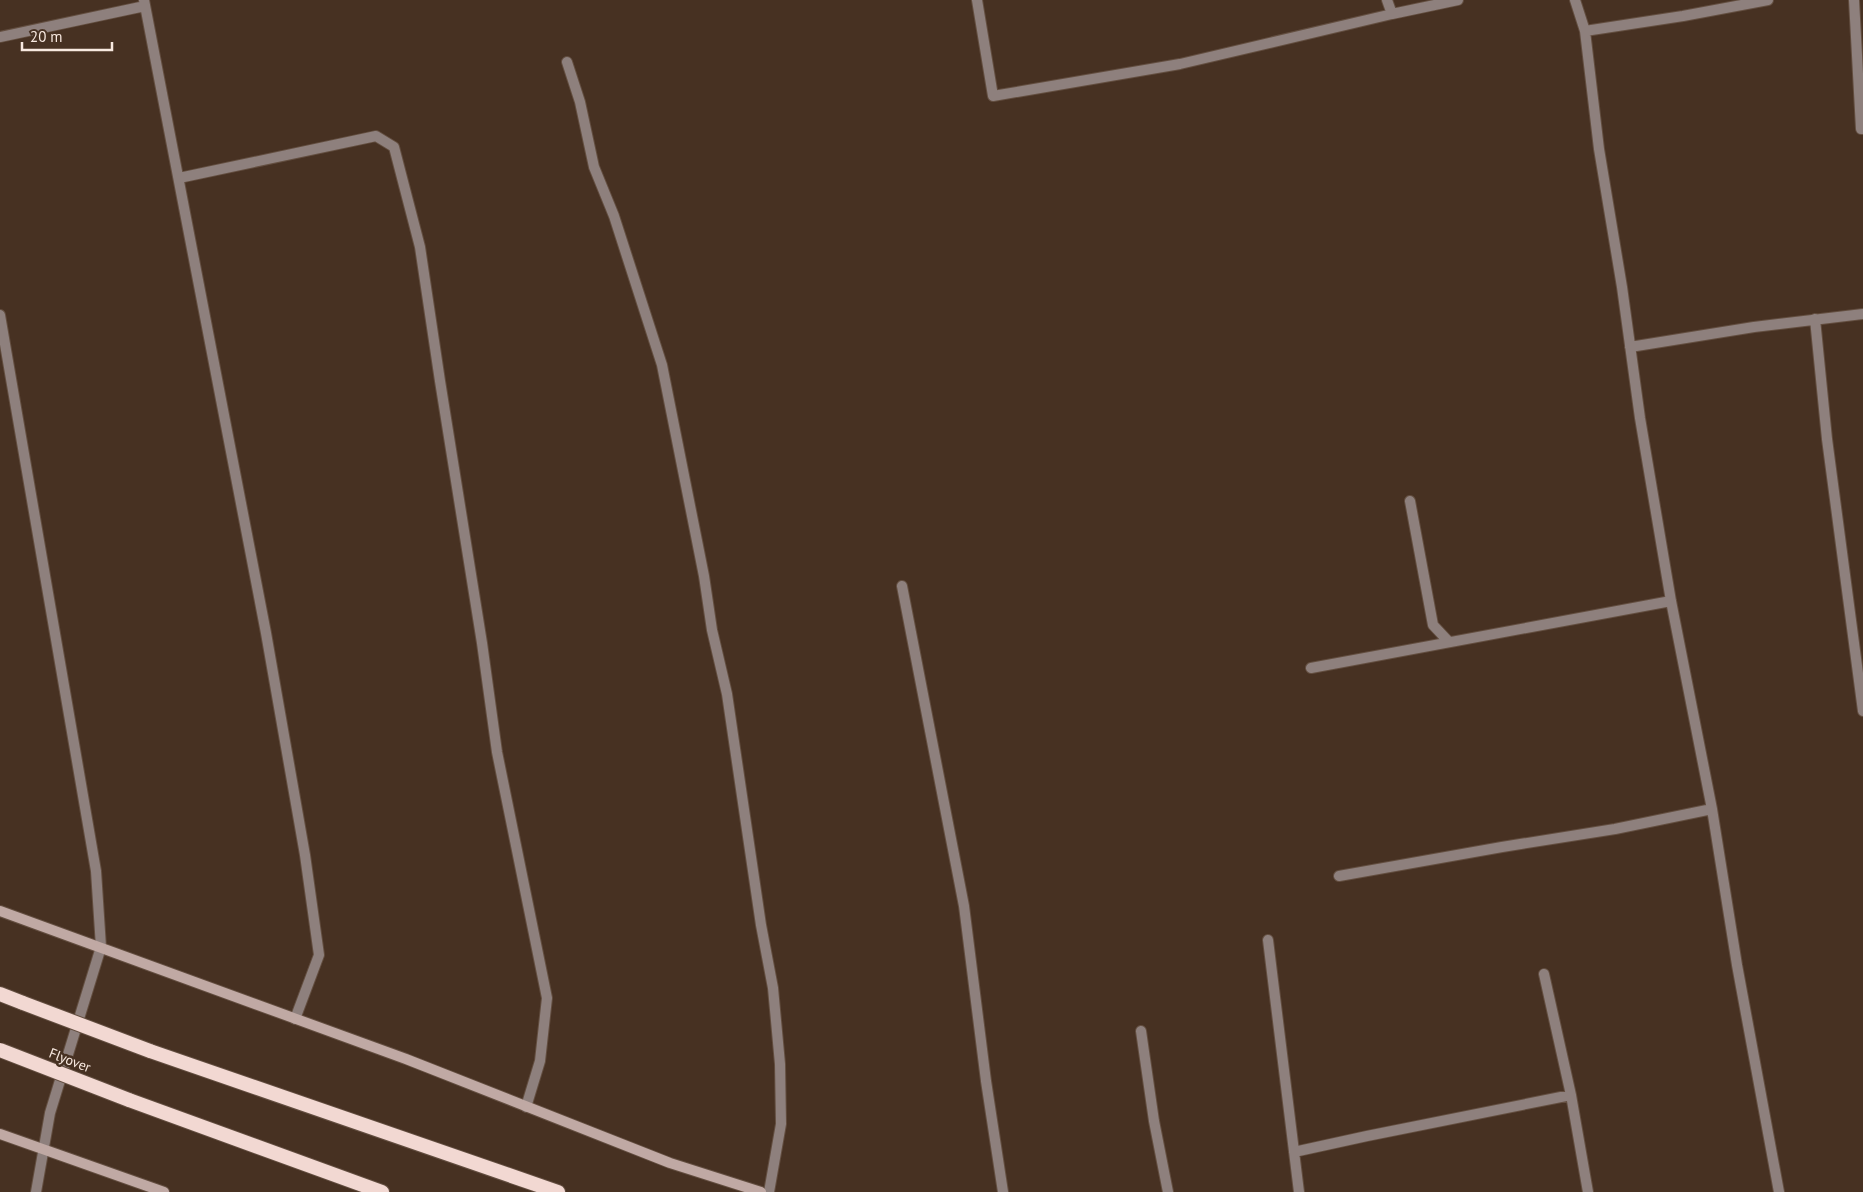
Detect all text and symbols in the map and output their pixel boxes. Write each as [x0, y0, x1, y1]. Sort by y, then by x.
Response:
scale bar [22, 20, 112, 52]
text: 20 m [30, 27, 63, 46]
street label: Flyover [46, 1044, 94, 1076]

